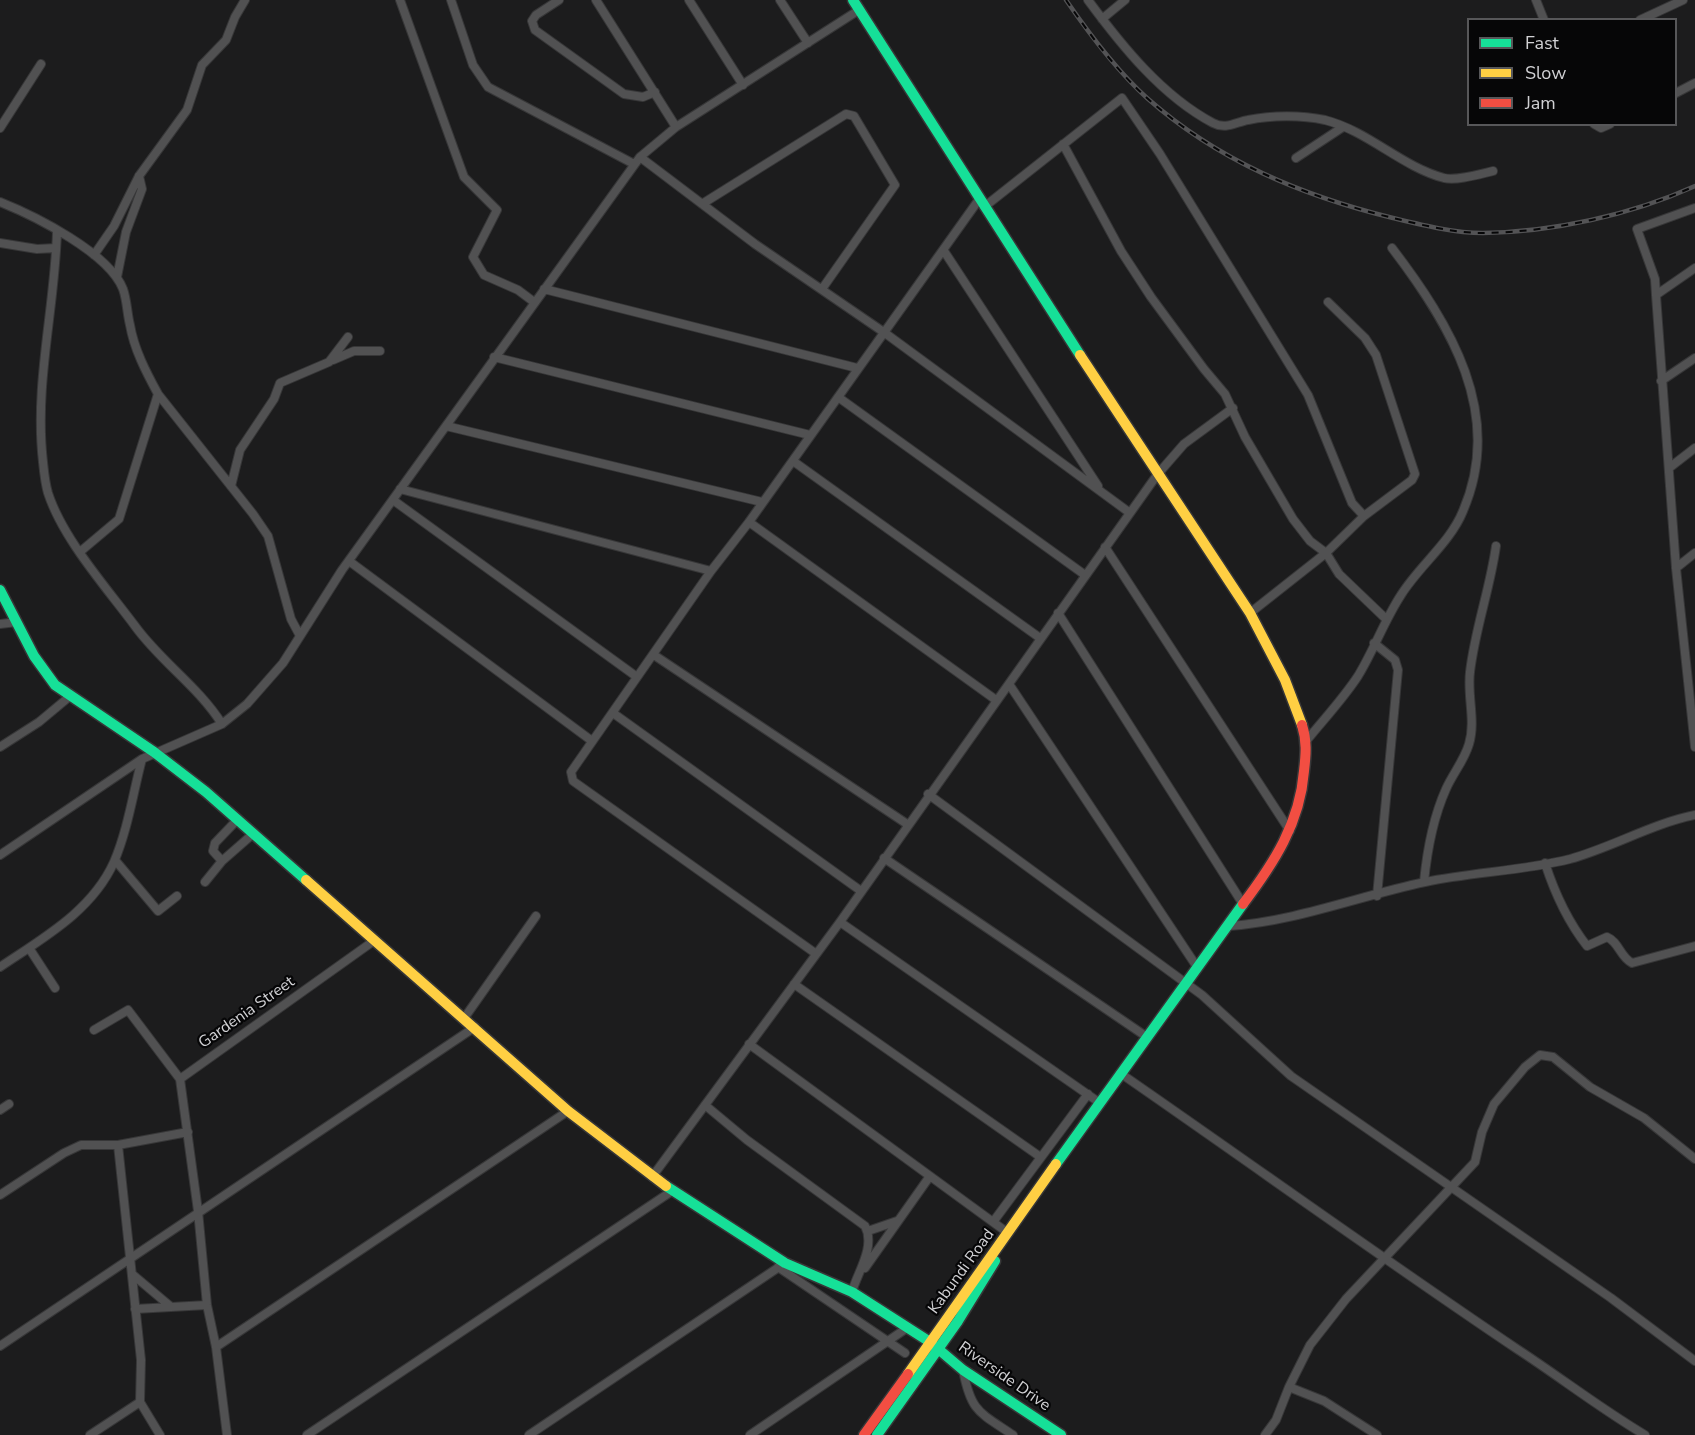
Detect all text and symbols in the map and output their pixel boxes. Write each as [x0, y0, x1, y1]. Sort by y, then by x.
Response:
legend [1467, 18, 1677, 126]
text: Fast [1525, 31, 1559, 55]
text: Slow [1525, 61, 1566, 85]
text: Jam [1525, 91, 1556, 115]
street label: Gardenia Street [195, 973, 299, 1053]
street label: Kabundi Road [925, 1226, 999, 1318]
street label: Riverside Drive [954, 1338, 1054, 1416]

